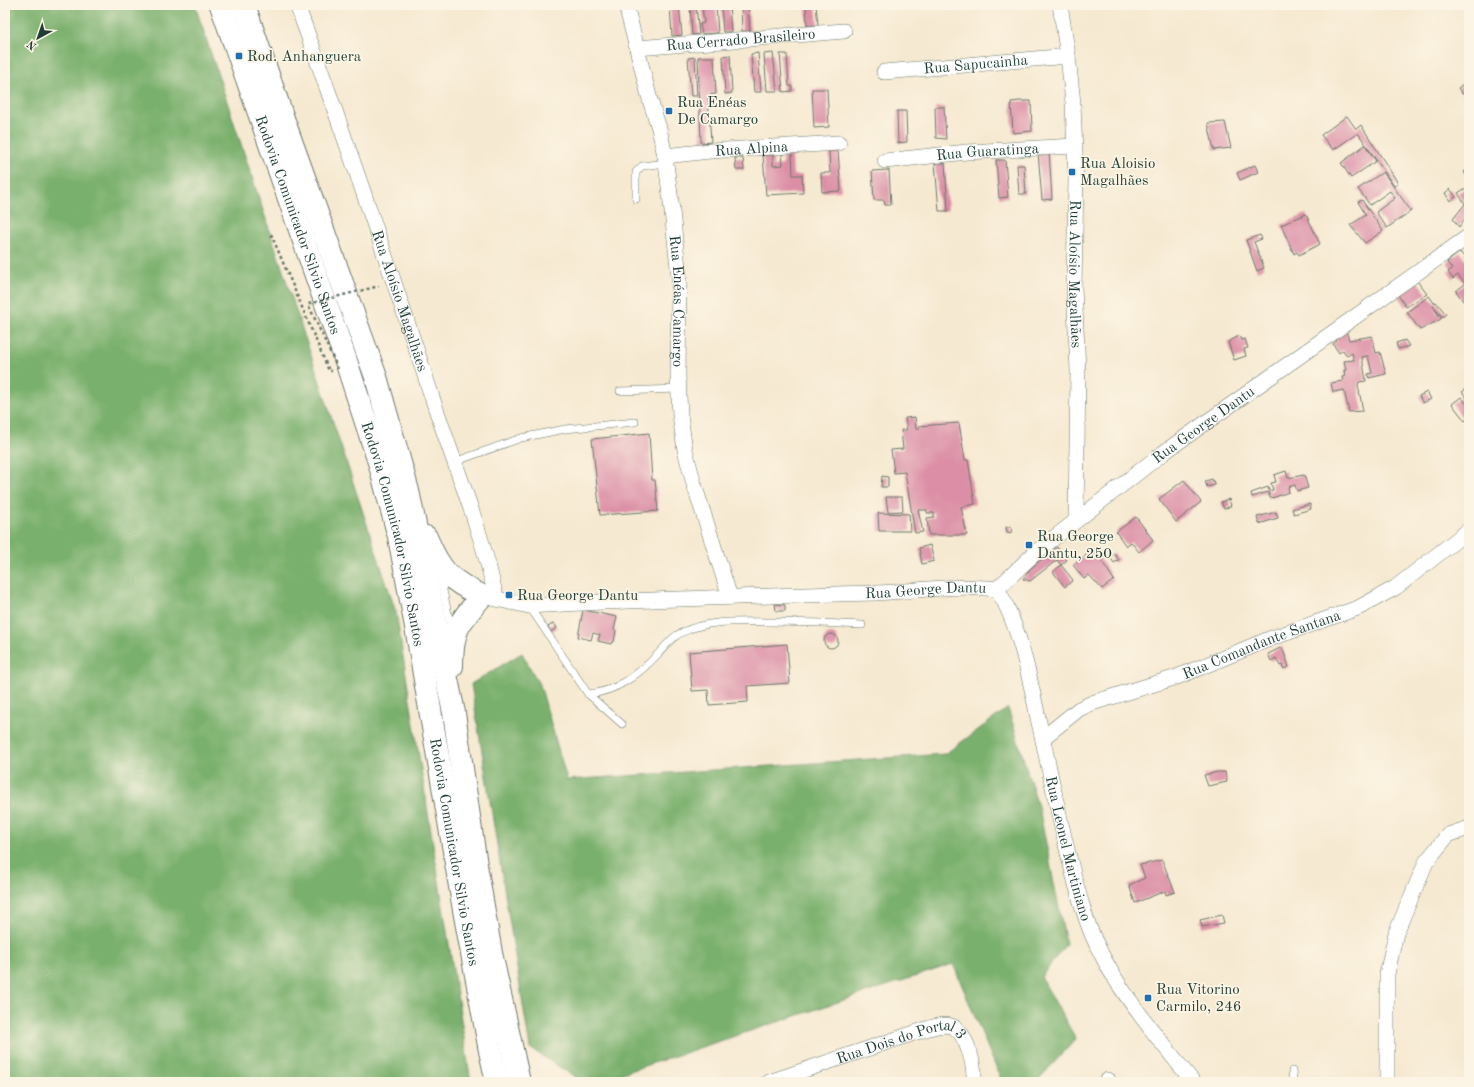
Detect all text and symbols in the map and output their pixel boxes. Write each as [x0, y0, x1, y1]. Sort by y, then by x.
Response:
north arrow [18, 18, 58, 58]
street label: Rua Cerrado Brasileiro [666, 27, 816, 55]
text: N [25, 37, 39, 51]
place label: Rod. Anhanguera [247, 50, 362, 65]
marker: Rod. Anhanguera [234, 51, 244, 61]
street label: Rua Sapucainha [923, 53, 1029, 78]
place label: Rua Enéas De Camargo [677, 96, 758, 128]
marker: Rua Enéas De Camargo [664, 106, 674, 116]
street label: Rodovia Comunicador Silvio Santos [251, 114, 342, 337]
street label: Rua Alpina [715, 140, 789, 160]
street label: Rua Guaratinga [935, 142, 1040, 164]
place label: Rua Aloisio Magalhães [1080, 157, 1155, 189]
marker: Rua Aloisio Magalhães [1067, 167, 1077, 177]
street label: Rua Aloísio Magalhães [1065, 200, 1083, 349]
street label: Rua Aloísio Magalhães [368, 228, 429, 374]
street label: Rua Enéas Camargo [666, 235, 685, 367]
street label: Rua George Dantu [1150, 385, 1258, 467]
street label: Rodovia Comunicador Silvio Santos [357, 420, 425, 648]
place label: Rua George Dantu, 250 [1037, 530, 1114, 562]
marker: Rua George Dantu, 250 [1024, 540, 1034, 550]
street label: Rua George Dantu [865, 581, 987, 602]
place label: Rua George Dantu [517, 589, 638, 604]
marker: Rua George Dantu [504, 590, 514, 600]
street label: Rua Comandante Santana [1181, 608, 1343, 683]
street label: Rodovia Comunicador Silvio Santos [426, 737, 480, 967]
street label: Rua Leonel Martiniano [1042, 775, 1092, 923]
place label: Rua Vitorino Carmilo, 246 [1156, 983, 1242, 1015]
marker: Rua Vitorino Carmilo, 246 [1143, 993, 1153, 1003]
street label: Rua Dois do Portal 3 [835, 1019, 968, 1068]

